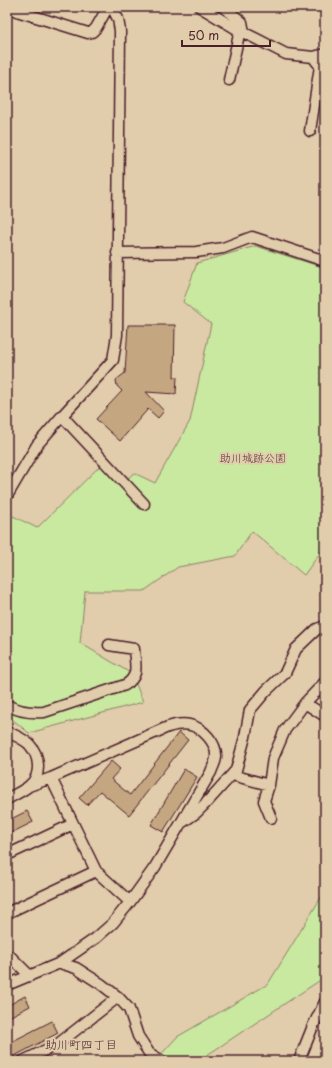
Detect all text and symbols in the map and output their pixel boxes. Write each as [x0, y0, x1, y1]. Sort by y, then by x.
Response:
scale bar [182, 22, 270, 48]
text: 50 m [188, 26, 219, 44]
park label: 助川城跡公園 [220, 449, 286, 466]
district label: 助川町四丁目 [45, 1035, 117, 1053]

